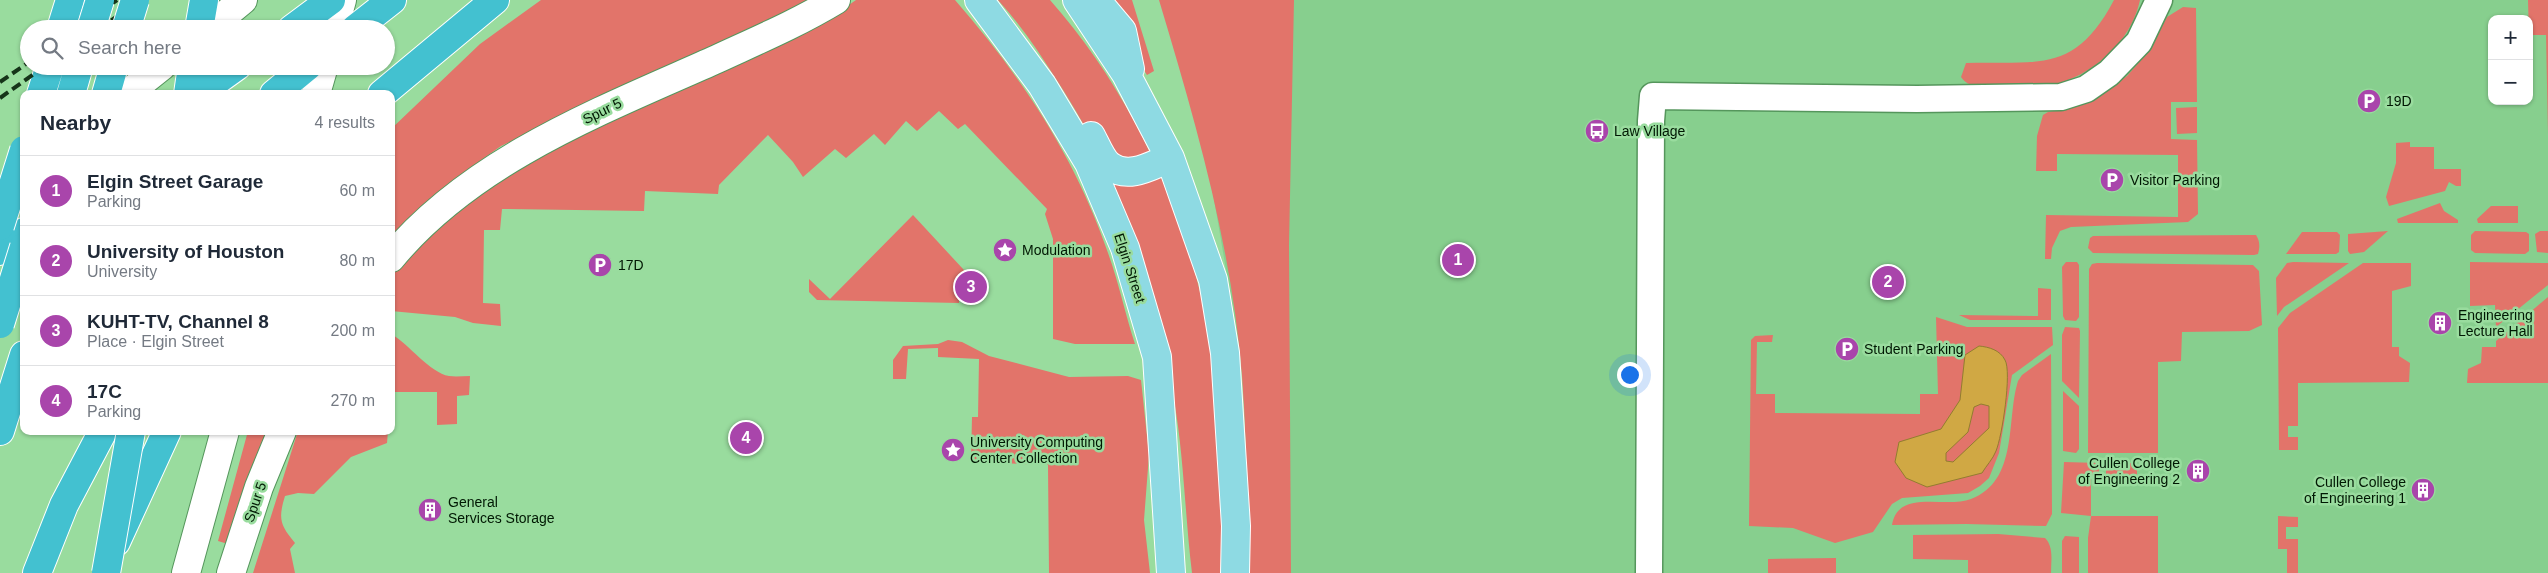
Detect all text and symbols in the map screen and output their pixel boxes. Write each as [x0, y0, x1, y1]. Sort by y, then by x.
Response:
map controls [2488, 15, 2533, 105]
button: + [2488, 15, 2533, 60]
search box [20, 20, 395, 75]
icon: search [38, 34, 66, 62]
text: Search here [78, 37, 182, 58]
button: − [2488, 60, 2533, 105]
parking icon: 19D [2356, 88, 2382, 114]
place label: 19D [2386, 93, 2412, 109]
street label: Spur 5 [580, 95, 624, 127]
text: Nearby [40, 111, 111, 134]
text: 4 results [315, 114, 375, 131]
bus stop icon: Law Village [1584, 118, 1610, 144]
place label: Law Village [1614, 123, 1686, 139]
parking icon: Visitor Parking [2099, 167, 2125, 193]
text: Elgin Street Garage [87, 171, 263, 192]
place label: Visitor Parking [2130, 172, 2220, 188]
text: 1 [52, 182, 60, 199]
text: 60 m [339, 182, 375, 199]
text: Parking [87, 193, 141, 210]
street label: Elgin Street [1111, 231, 1149, 305]
place icon: Modulation [992, 237, 1018, 263]
text: University of Houston [87, 241, 284, 262]
pin: 1 [1442, 241, 1474, 279]
place label: Modulation [1022, 242, 1091, 258]
text: 2 [52, 252, 60, 269]
text: 80 m [339, 252, 375, 269]
parking icon: 17D [587, 252, 613, 278]
place label: 17D [618, 257, 644, 273]
text: University [87, 263, 157, 280]
pin: 2 [1872, 263, 1904, 301]
pin: 3 [955, 268, 987, 306]
place label: Engineering Lecture Hall [2458, 307, 2533, 339]
building icon: Engineering Lecture Hall [2427, 310, 2453, 336]
text: KUHT-TV, Channel 8 [87, 311, 269, 332]
text: 3 [52, 322, 60, 339]
text: 200 m [331, 322, 375, 339]
text: Place · Elgin Street [87, 333, 224, 350]
parking icon: Student Parking [1834, 336, 1860, 362]
place label: Student Parking [1864, 341, 1964, 357]
your location [1617, 362, 1643, 388]
text: 17C [87, 381, 122, 402]
text: 4 [52, 392, 60, 409]
text: 270 m [331, 392, 375, 409]
text: Parking [87, 403, 141, 420]
pin: 4 [730, 419, 762, 457]
place label: University Computing Center Collection [970, 434, 1103, 466]
place icon: University Computing Center Collection [940, 437, 966, 463]
place label: Cullen College of Engineering 2 [2078, 455, 2180, 487]
building icon: Cullen College of Engineering 2 [2185, 458, 2211, 484]
place label: Cullen College of Engineering 1 [2304, 474, 2406, 506]
building icon: Cullen College of Engineering 1 [2410, 477, 2436, 503]
street label: Spur 5 [241, 480, 269, 524]
place label: General Services Storage [448, 494, 555, 526]
building icon: General Services Storage [417, 497, 443, 523]

